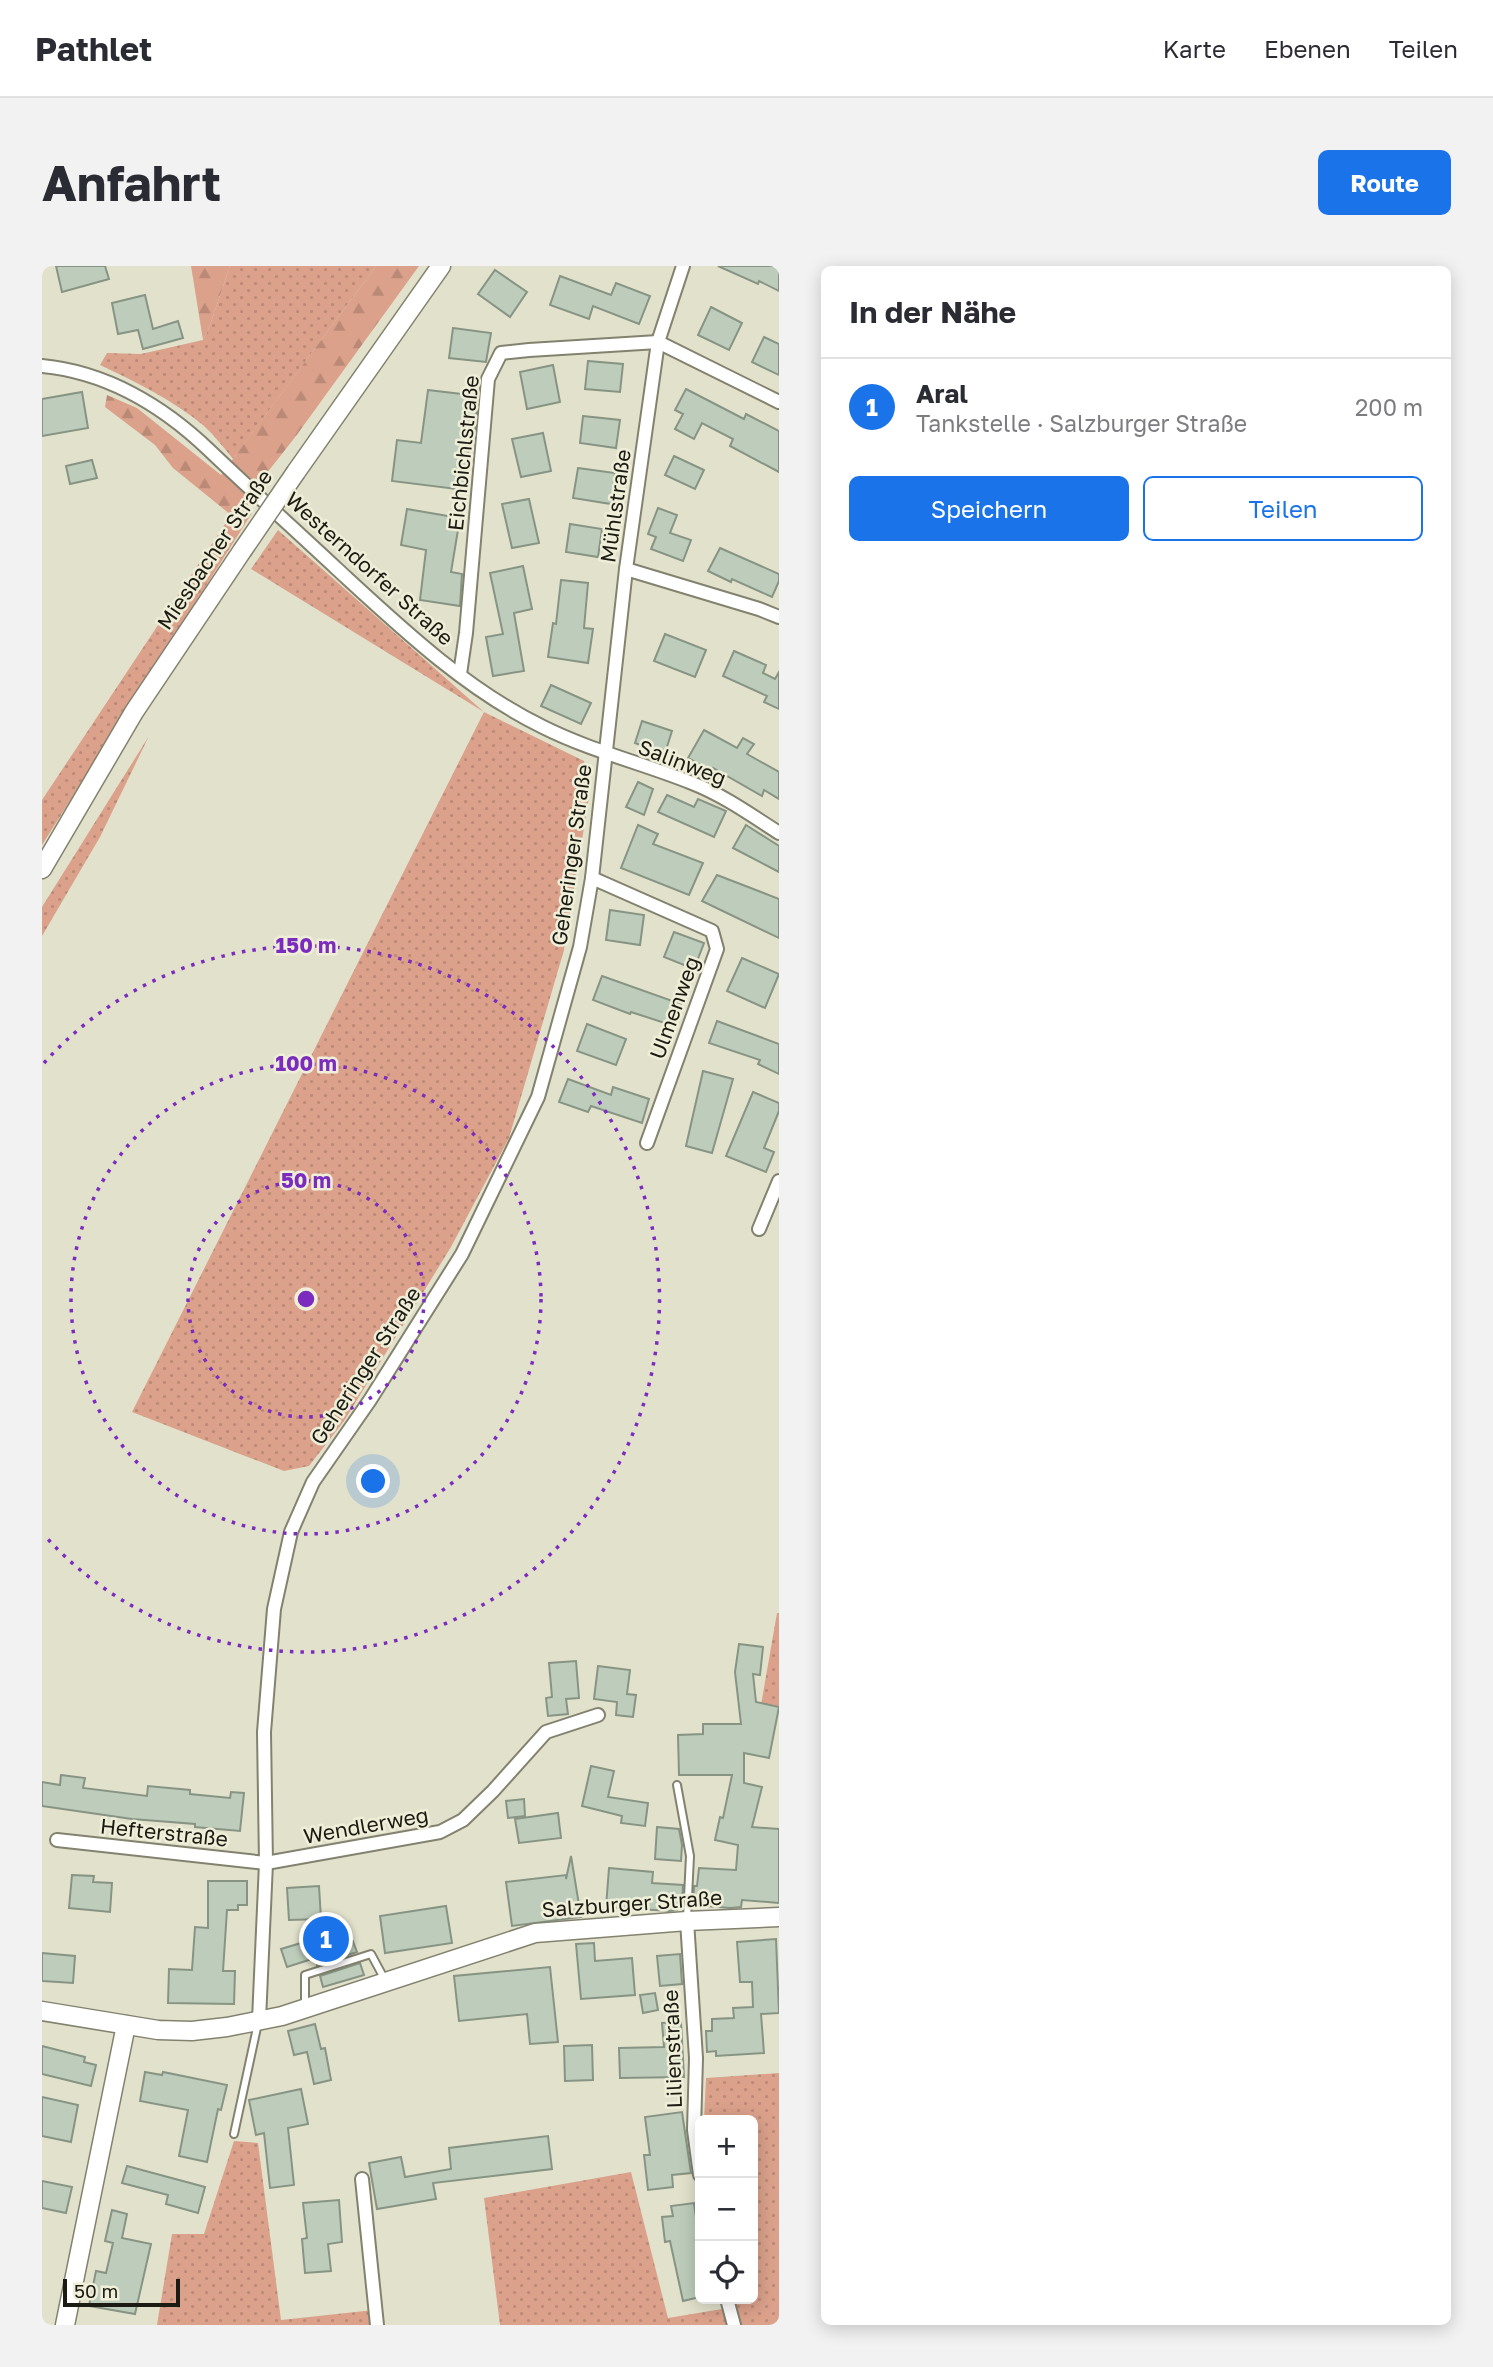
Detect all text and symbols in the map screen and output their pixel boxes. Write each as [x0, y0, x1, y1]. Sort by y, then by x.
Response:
text: Pathlet [35, 29, 152, 68]
text: Karte [1163, 34, 1226, 63]
text: Ebenen [1264, 34, 1351, 63]
text: Teilen [1389, 34, 1458, 63]
button: Route [1318, 150, 1451, 215]
text: Anfahrt [42, 153, 221, 212]
text: In der Nähe [849, 294, 1016, 330]
street label: Eichbichlstraße [442, 374, 484, 532]
text: Aral [916, 378, 968, 409]
text: 1 [866, 393, 878, 421]
text: 200 m [1355, 393, 1423, 421]
text: Tankstelle · Salzburger Straße [916, 409, 1247, 437]
street label: Mühlstraße [594, 448, 636, 564]
street label: Miesbacher Straße [151, 464, 277, 634]
button: Speichern [849, 476, 1129, 541]
button: Teilen [1143, 476, 1423, 541]
street label: Westerndorfer Straße [280, 486, 459, 651]
street label: Salinweg [635, 733, 730, 791]
street label: Geheringer Straße [545, 762, 597, 947]
text: 150 m [276, 932, 336, 958]
street label: Ulmenweg [643, 953, 705, 1063]
text: 100 m [275, 1050, 337, 1076]
text: 50 m [281, 1167, 331, 1193]
street label: Geheringer Straße [304, 1282, 426, 1449]
centre of rings [294, 1287, 318, 1311]
your location [356, 1464, 390, 1498]
street label: Wendlerweg [301, 1801, 430, 1849]
street label: Hefterstraße [99, 1812, 229, 1852]
street label: Salzburger Straße [541, 1884, 723, 1922]
pin: 1 [303, 1913, 349, 1965]
street label: Lilienstraße [657, 1989, 687, 2109]
map controls [695, 2115, 758, 2304]
button: + [695, 2115, 758, 2178]
button: − [695, 2178, 758, 2241]
button: locate [695, 2241, 758, 2304]
scale bar [63, 2276, 180, 2308]
text: 50 m [74, 2279, 118, 2302]

